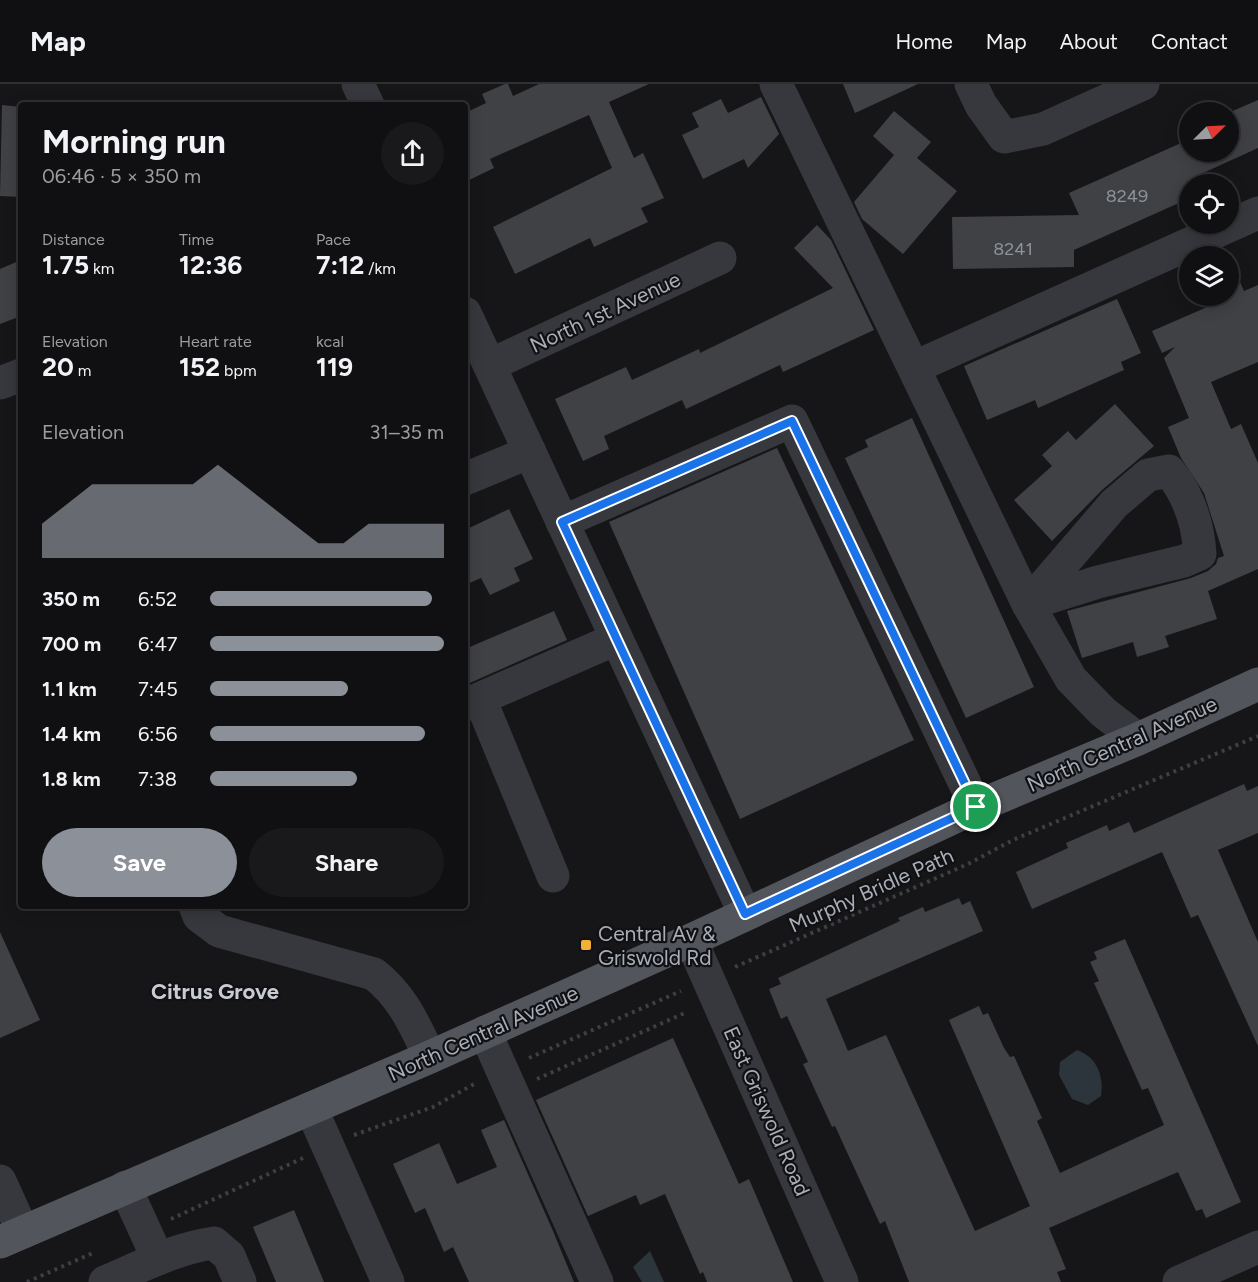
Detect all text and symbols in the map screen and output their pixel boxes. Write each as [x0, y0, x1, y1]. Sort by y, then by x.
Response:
text: Map [30, 24, 86, 58]
text: Home [896, 29, 953, 54]
text: Map [986, 29, 1027, 54]
text: About [1060, 29, 1118, 54]
text: Contact [1151, 29, 1228, 54]
north arrow [1179, 102, 1239, 162]
map controls [1179, 102, 1239, 306]
text: Morning run [42, 122, 226, 161]
button: share [381, 122, 444, 185]
text: 06:46 · 5 × 350 m [42, 164, 201, 188]
button: locate [1179, 174, 1239, 234]
house number: 8249 [1106, 185, 1148, 207]
text: Distance [42, 230, 105, 249]
text: Time [179, 230, 214, 249]
text: Pace [316, 230, 351, 249]
house number: 8241 [993, 238, 1033, 260]
button: layers [1179, 246, 1239, 306]
text: 1.75 [42, 249, 89, 281]
text: 12:36 [179, 249, 242, 281]
text: 7:12 [316, 249, 364, 281]
text: km [89, 259, 114, 278]
text: /km [364, 259, 396, 278]
street label: North 1st Avenue [526, 266, 684, 358]
text: Elevation [42, 332, 108, 351]
text: Heart rate [179, 332, 252, 351]
text: kcal [316, 332, 344, 351]
text: 20 [42, 351, 74, 383]
text: 152 [179, 351, 220, 383]
text: 119 [316, 351, 353, 383]
text: m [74, 361, 91, 380]
text: bpm [220, 361, 257, 380]
text: Elevation [42, 420, 124, 444]
text: 31–35 m [370, 420, 444, 444]
text: 350 m [42, 587, 100, 611]
text: 6:52 [138, 587, 177, 611]
text: 700 m [42, 632, 101, 656]
text: 6:47 [138, 632, 178, 656]
text: 1.1 km [42, 677, 97, 701]
text: 7:45 [138, 677, 178, 701]
street label: North Central Avenue [1023, 691, 1221, 797]
text: 1.4 km [42, 722, 101, 746]
text: 6:56 [138, 722, 177, 746]
text: 1.8 km [42, 767, 101, 791]
text: 7:38 [138, 767, 177, 791]
pin [950, 781, 1001, 832]
icon: arrive [959, 790, 992, 823]
button: Save [42, 828, 237, 897]
button: Share [249, 828, 444, 897]
street label: Murphy Bridle Path [785, 842, 957, 938]
place label: Central Av & Griswold Rd [598, 921, 716, 970]
marker: Central Av & Griswold Rd [579, 938, 593, 952]
district label: Citrus Grove [151, 978, 279, 1005]
street label: North Central Avenue [384, 980, 582, 1086]
street label: East Griswold Road [718, 1022, 816, 1200]

